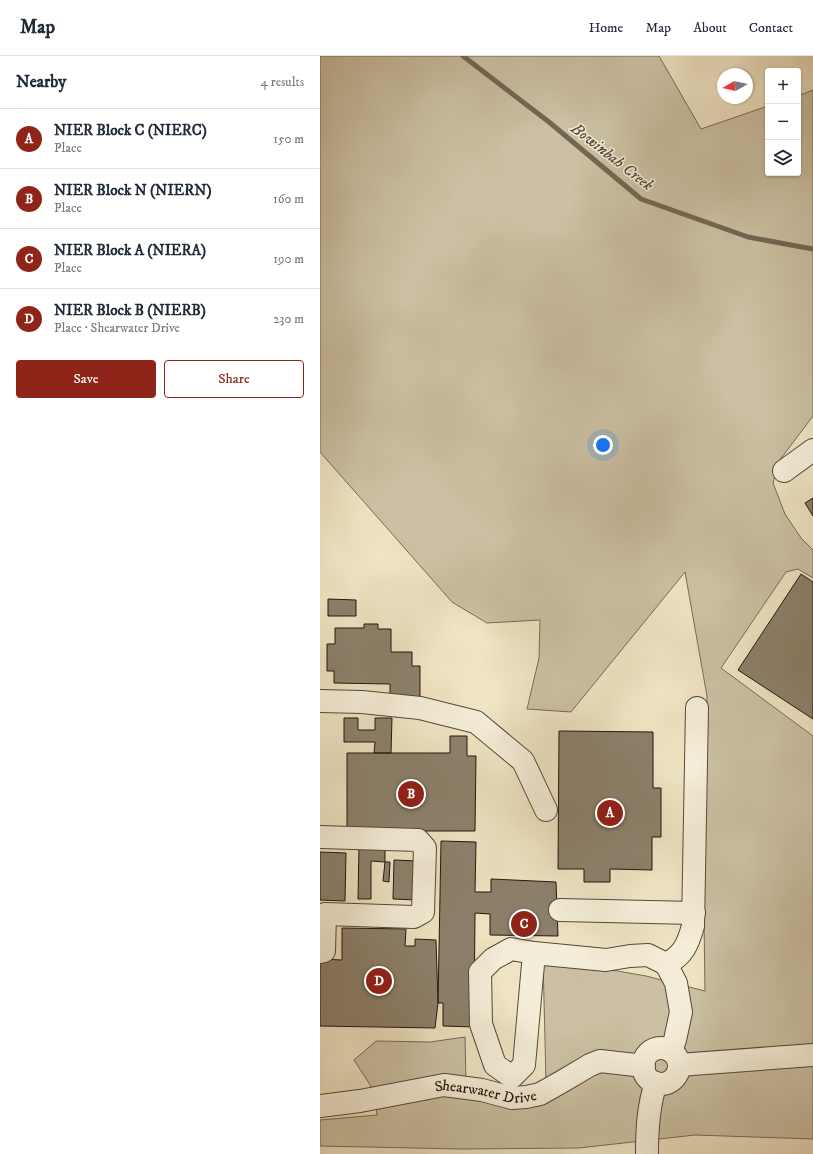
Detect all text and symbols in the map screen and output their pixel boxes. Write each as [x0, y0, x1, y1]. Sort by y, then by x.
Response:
text: Map [20, 16, 55, 39]
text: Home [589, 19, 623, 37]
text: Map [645, 19, 671, 37]
text: About [693, 19, 727, 37]
text: Contact [749, 19, 793, 37]
north arrow [717, 68, 753, 104]
map controls [765, 68, 801, 176]
button: + [765, 68, 801, 104]
text: Nearby [16, 71, 66, 93]
text: 4 results [261, 74, 304, 90]
button: − [765, 104, 801, 140]
water label: Bowinbah Creek [566, 118, 658, 195]
text: NIER Block C (NIERC) [54, 121, 207, 140]
text: A [25, 131, 33, 147]
text: 150 m [273, 131, 304, 147]
text: Place [54, 140, 82, 156]
button: layers [765, 140, 801, 176]
text: NIER Block N (NIERN) [54, 181, 212, 200]
text: B [25, 191, 33, 207]
text: 160 m [273, 191, 304, 207]
text: Place [54, 200, 82, 216]
text: NIER Block A (NIERA) [54, 241, 206, 260]
text: C [25, 251, 33, 267]
text: 190 m [273, 251, 304, 267]
text: Place [54, 260, 82, 276]
text: NIER Block B (NIERB) [54, 301, 206, 320]
text: D [24, 311, 34, 327]
text: 230 m [273, 311, 304, 327]
text: Place · Shearwater Drive [54, 320, 180, 336]
button: Save [16, 360, 156, 398]
button: Share [164, 360, 304, 398]
your location [593, 435, 613, 455]
pin: B [398, 779, 424, 809]
pin: A [597, 798, 623, 828]
pin: C [511, 909, 537, 939]
pin: D [366, 966, 392, 996]
street label: Shearwater Drive [433, 1076, 538, 1108]

